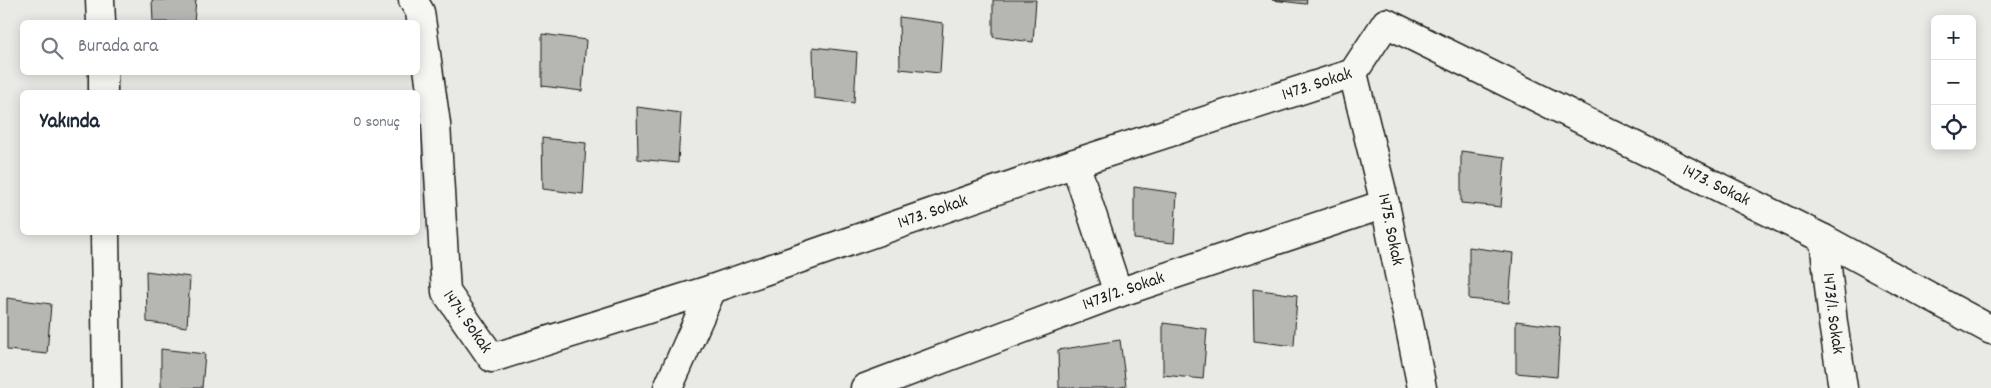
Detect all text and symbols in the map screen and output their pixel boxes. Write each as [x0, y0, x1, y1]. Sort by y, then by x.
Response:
map controls [1931, 15, 1976, 150]
button: + [1931, 15, 1976, 60]
search box [20, 20, 420, 75]
icon: search [38, 34, 66, 62]
text: Burada ara [78, 34, 158, 61]
button: − [1931, 60, 1976, 105]
street label: 1473. Sokak [1279, 62, 1355, 108]
button: locate [1931, 105, 1976, 150]
text: Yakında [40, 108, 99, 138]
text: 0 sonuç [353, 111, 400, 134]
street label: 1473. Sokak [1678, 158, 1754, 213]
street label: 1473. Sokak [894, 189, 971, 236]
street label: 1475. Sokak [1370, 191, 1410, 268]
street label: 1473/2. Sokak [1079, 266, 1168, 318]
street label: 1473/1. Sokak [1815, 272, 1850, 356]
street label: 1474. Sokak [436, 285, 498, 359]

